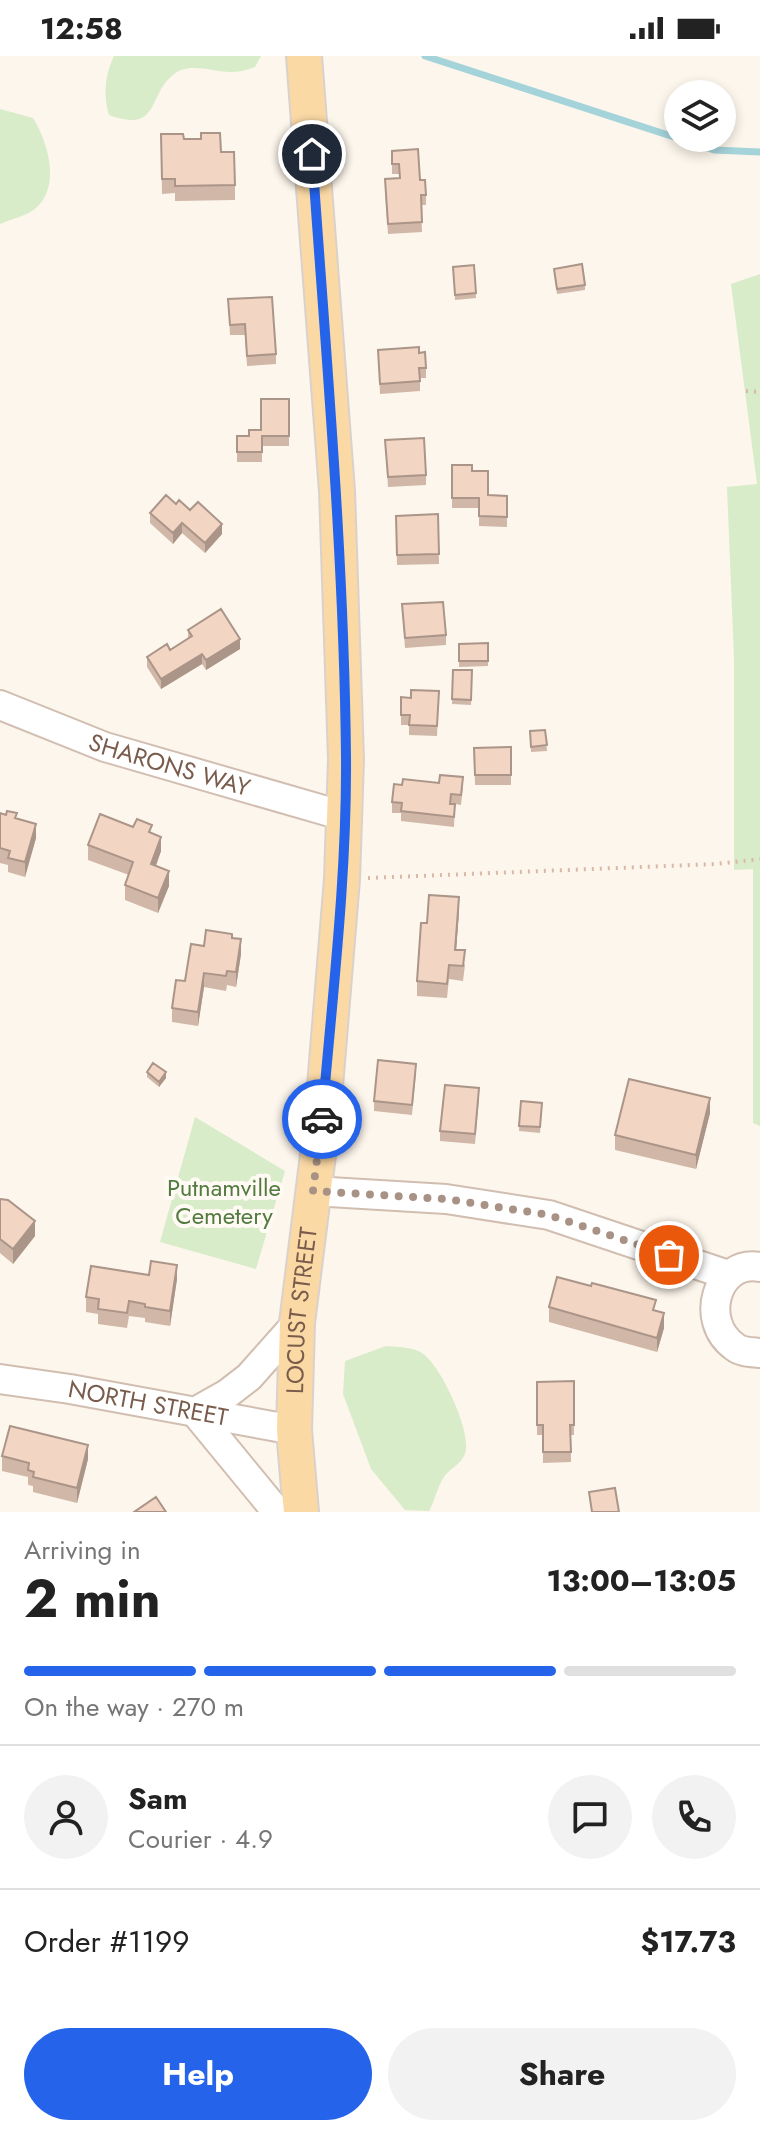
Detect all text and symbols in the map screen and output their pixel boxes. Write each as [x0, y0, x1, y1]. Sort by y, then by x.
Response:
text: 12:58 [40, 7, 123, 50]
map controls [664, 80, 736, 152]
button: layers [664, 80, 736, 152]
pin [278, 120, 346, 188]
icon: home [290, 132, 334, 176]
street label: SHARONS WAY [83, 724, 255, 805]
courier [282, 1079, 362, 1159]
icon: car [300, 1097, 344, 1141]
park label: Putnamville Cemetery [167, 1170, 281, 1233]
pin [635, 1221, 703, 1289]
street label: LOCUST STREET [277, 1225, 326, 1395]
icon: bag [647, 1233, 691, 1277]
street label: NORTH STREET [65, 1371, 231, 1435]
text: Arriving in [24, 1531, 141, 1569]
text: 13:00–13:05 [546, 1559, 736, 1602]
text: 2 min [24, 1561, 161, 1637]
text: On the way · 270 m [24, 1688, 244, 1726]
button: person [24, 1775, 108, 1859]
button: chat [548, 1775, 632, 1859]
button: phone [652, 1775, 736, 1859]
text: Sam [128, 1777, 188, 1820]
text: Courier · 4.9 [128, 1820, 273, 1858]
text: Order #1199 [24, 1920, 190, 1963]
text: $17.73 [641, 1920, 736, 1963]
button: Help [24, 2028, 372, 2120]
button: Share [388, 2028, 736, 2120]

